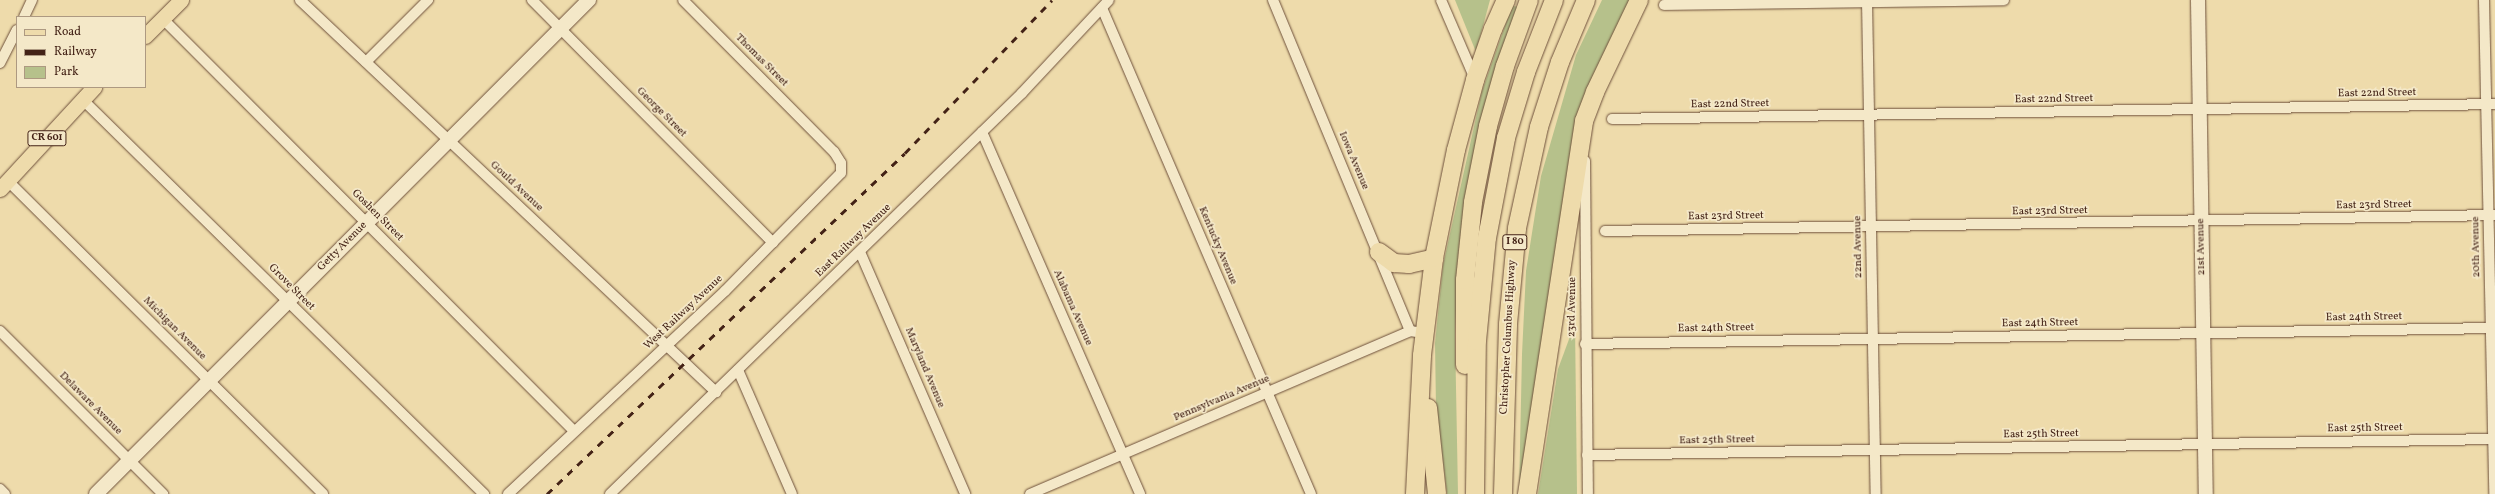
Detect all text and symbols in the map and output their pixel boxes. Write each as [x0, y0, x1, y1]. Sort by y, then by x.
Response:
legend [16, 16, 146, 88]
text: Road [54, 24, 81, 40]
street label: Thomas Street [732, 32, 790, 90]
text: Railway [54, 44, 97, 60]
text: Park [54, 64, 79, 80]
street label: George Street [633, 85, 689, 141]
street label: East 22nd Street [2338, 87, 2416, 101]
street label: East 22nd Street [2015, 93, 2093, 107]
street label: East 22nd Street [1691, 98, 1769, 112]
road number: CR 601 [27, 130, 67, 146]
street label: Iowa Avenue [1335, 130, 1371, 192]
street label: Gould Avenue [487, 159, 545, 215]
street label: Goshen Street [348, 187, 406, 245]
street label: East 23rd Street [2336, 199, 2412, 213]
street label: East Railway Avenue [813, 201, 895, 281]
street label: Kentucky Avenue [1195, 205, 1239, 287]
street label: East 23rd Street [2012, 205, 2088, 219]
street label: East 23rd Street [1688, 210, 1764, 224]
street label: 22nd Avenue [1852, 216, 1866, 278]
street label: 20th Avenue [2470, 216, 2484, 278]
street label: 21st Avenue [2195, 218, 2209, 276]
street label: Getty Avenue [315, 219, 371, 275]
road number: I 80 [1502, 234, 1528, 250]
street label: Christopher Columbus Highway [1498, 259, 1520, 415]
street label: Grove Street [265, 262, 317, 314]
street label: Alabama Avenue [1049, 268, 1095, 348]
street label: West Railway Avenue [642, 273, 726, 353]
street label: 23rd Avenue [1566, 277, 1580, 337]
street label: Michigan Avenue [140, 295, 208, 363]
street label: East 24th Street [2326, 311, 2402, 325]
street label: East 24th Street [2002, 317, 2078, 331]
street label: East 24th Street [1678, 322, 1754, 336]
street label: Maryland Avenue [901, 326, 947, 410]
street label: Delaware Avenue [56, 370, 124, 438]
street label: Pennsylvania Avenue [1172, 373, 1272, 425]
street label: East 25th Street [2327, 422, 2403, 436]
street label: East 25th Street [2003, 428, 2079, 442]
street label: East 25th Street [1679, 434, 1755, 448]

